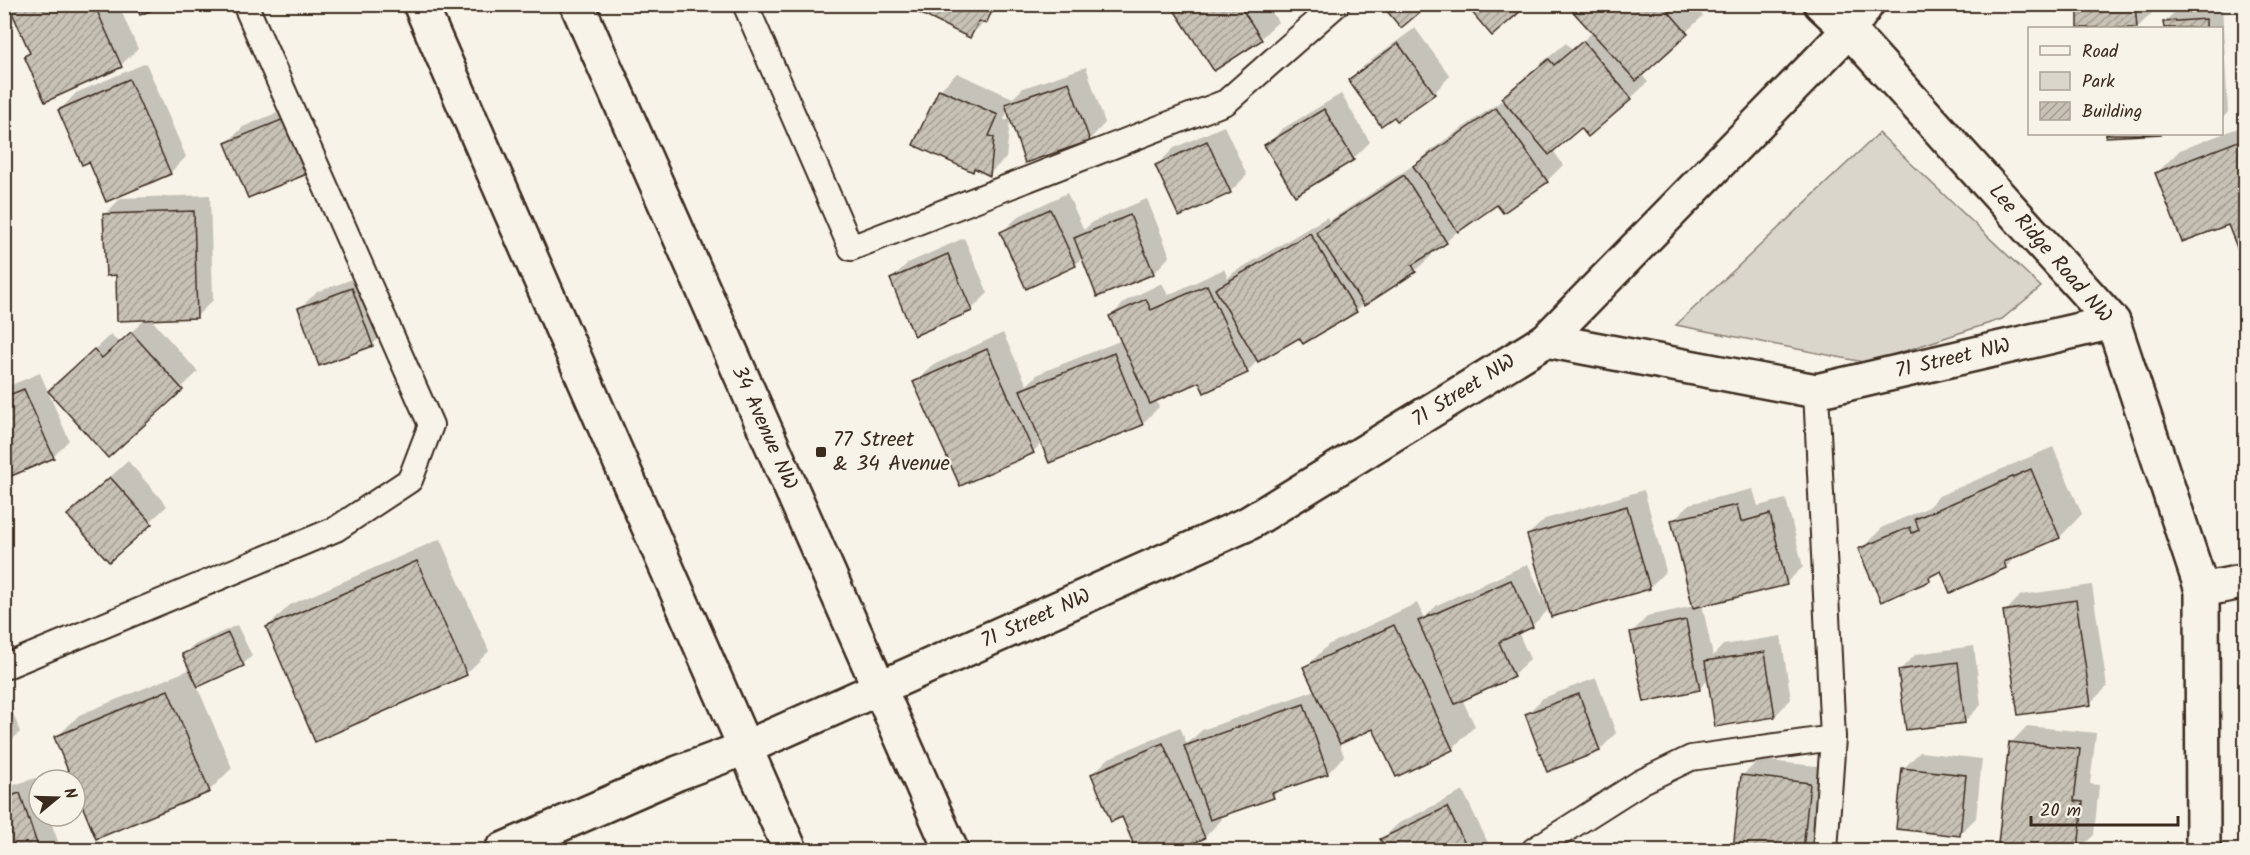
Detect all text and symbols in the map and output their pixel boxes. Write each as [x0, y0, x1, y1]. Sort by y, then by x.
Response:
legend [2028, 27, 2223, 135]
text: Road [2082, 38, 2119, 67]
text: Park [2082, 68, 2115, 97]
text: Building [2082, 98, 2142, 127]
street label: Lee Ridge Road NW [1980, 177, 2120, 331]
street label: 71 Street NW [1892, 330, 2014, 388]
street label: 71 Street NW [1406, 346, 1522, 436]
street label: 34 Avenue NW [722, 361, 806, 495]
place label: 77 Street & 34 Avenue [833, 424, 951, 481]
marker: 77 Street & 34 Avenue [814, 445, 828, 459]
street label: 71 Street NW [976, 580, 1096, 658]
north arrow [27, 768, 87, 828]
text: N [56, 785, 83, 802]
scale bar [2031, 789, 2178, 827]
text: 20 m [2040, 797, 2081, 826]

